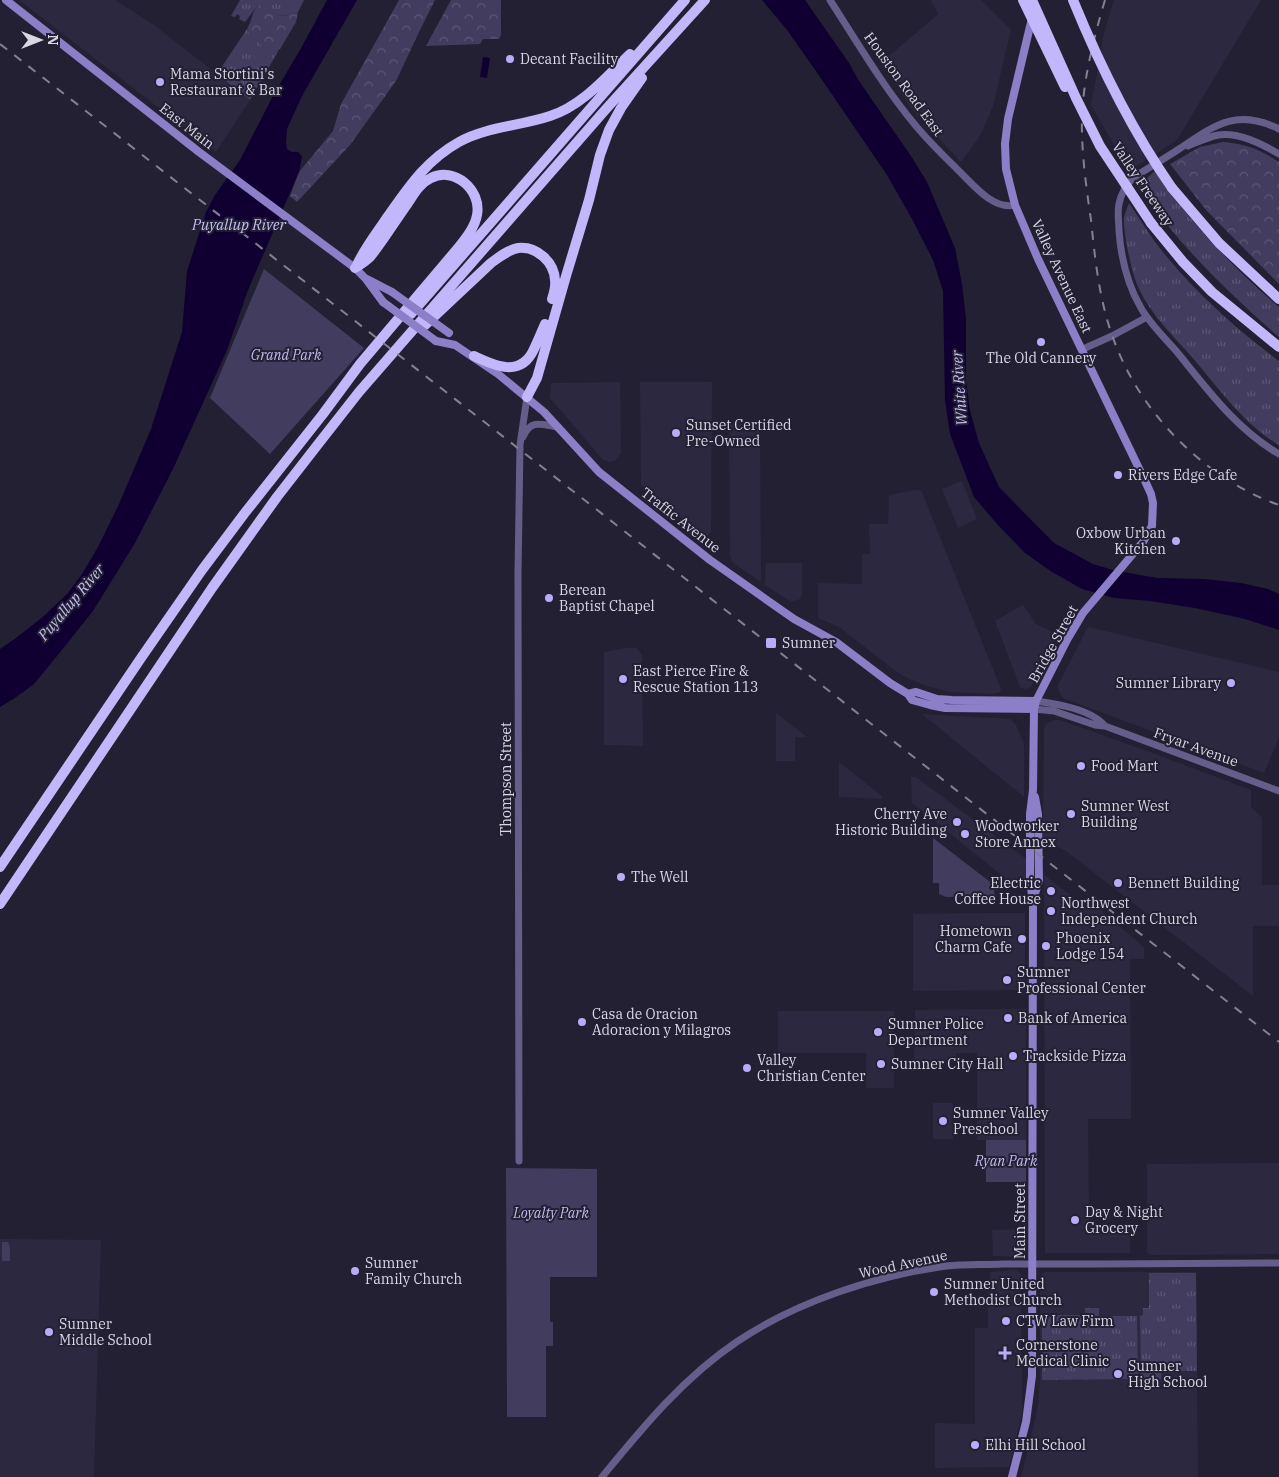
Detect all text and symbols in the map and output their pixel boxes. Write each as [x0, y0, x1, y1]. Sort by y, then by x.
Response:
north arrow [15, 15, 65, 65]
street label: Houston Road East [860, 28, 948, 140]
text: N [44, 34, 62, 46]
place label: Decant Facility [520, 50, 618, 68]
marker: Decant Facility [504, 53, 516, 65]
place label: Mama Stortini's Restaurant & Bar [170, 65, 283, 99]
marker: Mama Stortini's Restaurant & Bar [154, 76, 166, 88]
street label: East Main [156, 99, 218, 153]
street label: Valley Freeway [1108, 138, 1178, 230]
water label: Puyallup River [191, 215, 286, 234]
street label: Valley Avenue East [1028, 216, 1096, 336]
marker: The Old Cannery [1035, 336, 1047, 348]
park label: Grand Park [251, 346, 322, 364]
water label: White River [947, 349, 971, 426]
place label: The Old Cannery [986, 349, 1097, 367]
place label: Sunset Certified Pre-Owned [686, 416, 792, 450]
marker: Sunset Certified Pre-Owned [670, 427, 682, 439]
place label: Rivers Edge Cafe [1128, 466, 1237, 484]
marker: Rivers Edge Cafe [1112, 469, 1124, 481]
street label: Traffic Avenue [638, 483, 724, 557]
place label: Oxbow Urban Kitchen [1076, 524, 1166, 558]
marker: Oxbow Urban Kitchen [1170, 535, 1182, 547]
water label: Puyallup River [33, 560, 109, 645]
place label: Berean Baptist Chapel [559, 581, 655, 615]
marker: Berean Baptist Chapel [543, 592, 555, 604]
street label: Bridge Street [1024, 602, 1082, 686]
place label: Sumner [782, 634, 836, 652]
marker: Sumner [764, 636, 778, 650]
place label: East Pierce Fire & Rescue Station 113 [633, 662, 759, 696]
marker: East Pierce Fire & Rescue Station 113 [617, 673, 629, 685]
place label: Sumner Library [1116, 674, 1222, 692]
marker: Sumner Library [1225, 677, 1237, 689]
street label: Thompson Street [497, 722, 515, 836]
street label: Fryar Avenue [1151, 723, 1241, 771]
place label: Food Mart [1091, 757, 1158, 775]
marker: Food Mart [1075, 760, 1087, 772]
place label: Sumner West Building [1081, 797, 1169, 831]
place label: Cherry Ave Historic Building [835, 805, 947, 839]
marker: Sumner West Building [1065, 808, 1077, 820]
marker: Cherry Ave Historic Building [951, 816, 963, 828]
place label: Woodworker Store Annex [975, 817, 1060, 851]
marker: Woodworker Store Annex [959, 828, 971, 840]
place label: The Well [631, 868, 688, 886]
marker: The Well [615, 871, 627, 883]
place label: Electric Coffee House [955, 874, 1041, 908]
place label: Bennett Building [1128, 874, 1240, 892]
marker: Bennett Building [1112, 877, 1124, 889]
marker: Electric Coffee House [1045, 885, 1057, 897]
place label: Northwest Independent Church [1061, 894, 1198, 928]
marker: Northwest Independent Church [1045, 905, 1057, 917]
place label: Hometown Charm Cafe [935, 922, 1012, 956]
place label: Phoenix Lodge 154 [1056, 929, 1124, 963]
marker: Hometown Charm Cafe [1016, 933, 1028, 945]
marker: Phoenix Lodge 154 [1040, 940, 1052, 952]
place label: Sumner Professional Center [1017, 963, 1147, 997]
marker: Sumner Professional Center [1001, 974, 1013, 986]
place label: Casa de Oracion Adoracion y Milagros [592, 1005, 731, 1039]
place label: Bank of America [1018, 1009, 1127, 1027]
marker: Bank of America [1002, 1012, 1014, 1024]
place label: Sumner Police Department [888, 1015, 984, 1049]
marker: Casa de Oracion Adoracion y Milagros [576, 1016, 588, 1028]
marker: Sumner Police Department [872, 1026, 884, 1038]
place label: Trackside Pizza [1023, 1047, 1127, 1065]
marker: Trackside Pizza [1007, 1050, 1019, 1062]
place label: Valley Christian Center [757, 1051, 866, 1085]
place label: Sumner City Hall [891, 1055, 1003, 1073]
marker: Sumner City Hall [875, 1058, 887, 1070]
marker: Valley Christian Center [741, 1062, 753, 1074]
place label: Sumner Valley Preschool [953, 1104, 1049, 1138]
marker: Sumner Valley Preschool [937, 1115, 949, 1127]
park label: Ryan Park [974, 1152, 1038, 1170]
street label: Main Street [1011, 1183, 1029, 1259]
place label: Day & Night Grocery [1085, 1203, 1163, 1237]
park label: Loyalty Park [512, 1204, 589, 1222]
marker: Day & Night Grocery [1069, 1214, 1081, 1226]
street label: Wood Avenue [857, 1246, 949, 1282]
place label: Sumner Family Church [365, 1254, 462, 1288]
marker: Sumner Family Church [349, 1265, 361, 1277]
place label: Sumner United Methodist Church [944, 1275, 1062, 1309]
marker: Sumner United Methodist Church [928, 1286, 940, 1298]
place label: CTW Law Firm [1016, 1312, 1114, 1330]
place label: Sumner Middle School [59, 1315, 152, 1349]
marker: CTW Law Firm [1000, 1315, 1012, 1327]
marker: Sumner Middle School [43, 1326, 55, 1338]
place label: Cornerstone Medical Clinic [1016, 1336, 1109, 1370]
marker: Cornerstone Medical Clinic [998, 1346, 1012, 1360]
place label: Sumner High School [1128, 1357, 1207, 1391]
marker: Sumner High School [1112, 1368, 1124, 1380]
place label: Elhi Hill School [985, 1436, 1086, 1454]
marker: Elhi Hill School [969, 1439, 981, 1451]

